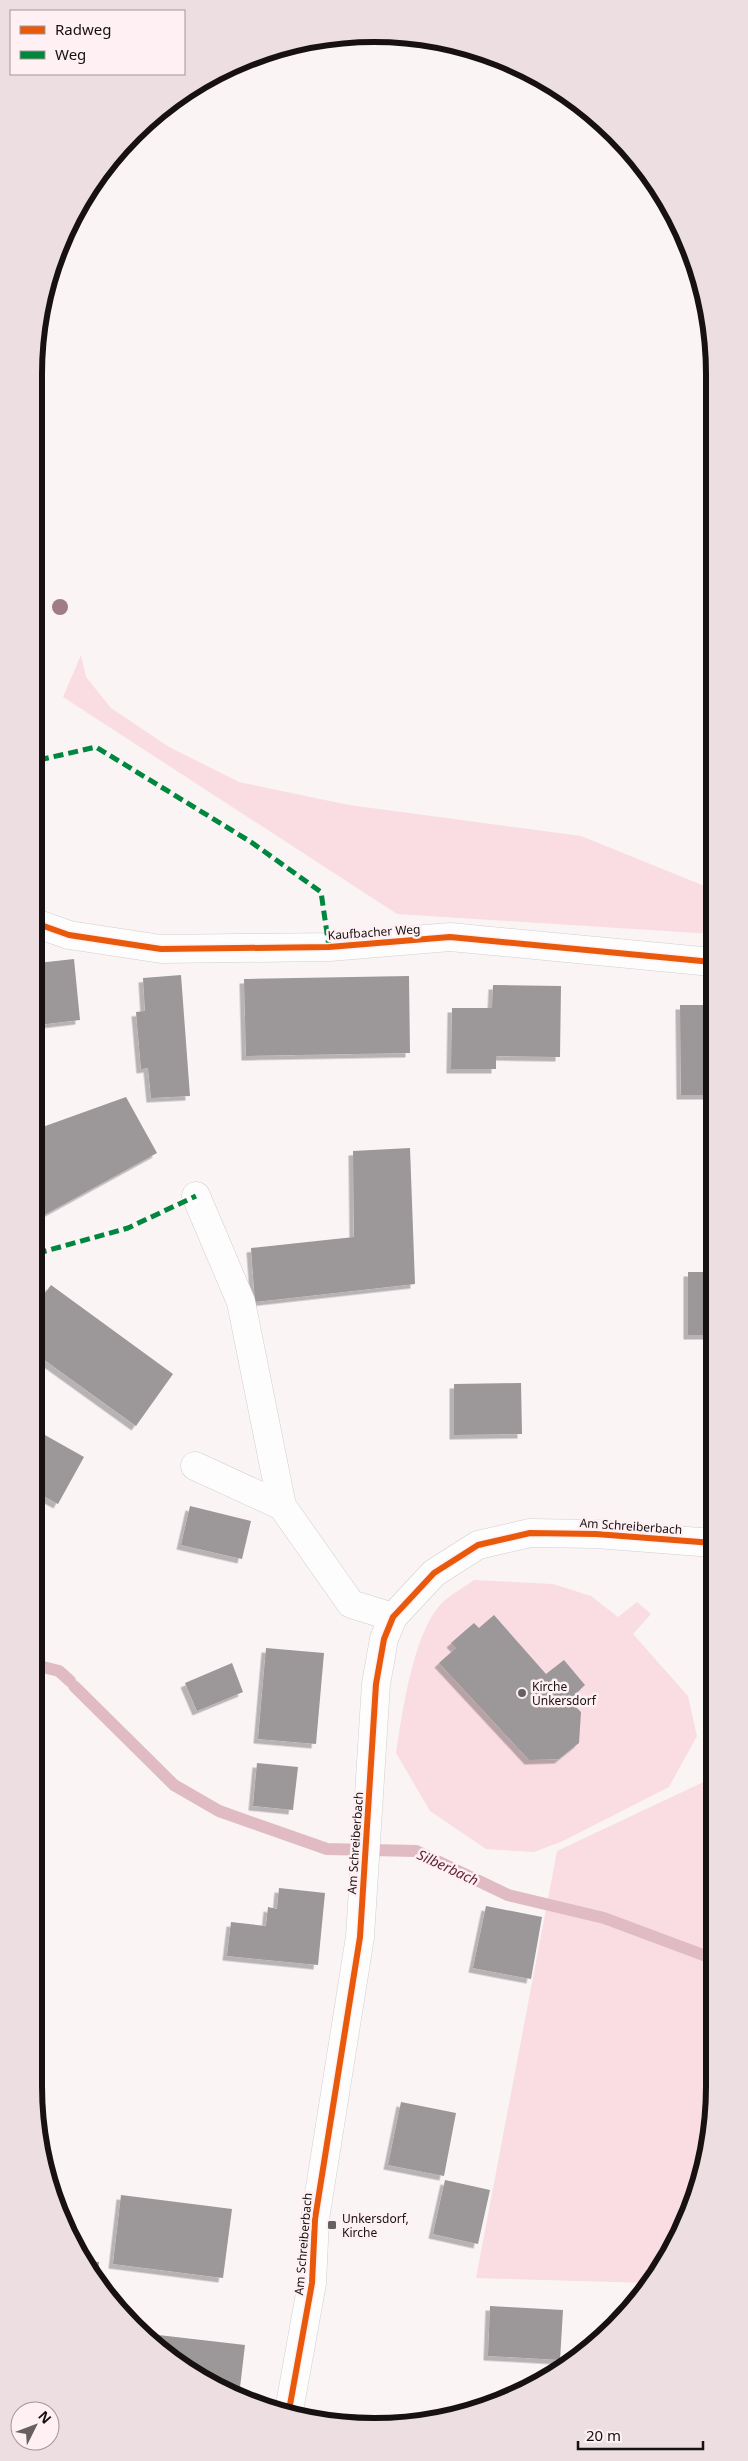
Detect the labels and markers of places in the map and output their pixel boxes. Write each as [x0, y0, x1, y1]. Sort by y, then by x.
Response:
place label: Kirche Unkersdorf [532, 1678, 597, 1709]
marker: Kirche Unkersdorf [516, 1687, 528, 1699]
place label: Unkersdorf, Kirche [342, 2210, 409, 2241]
marker: Unkersdorf, Kirche [326, 2219, 338, 2231]

